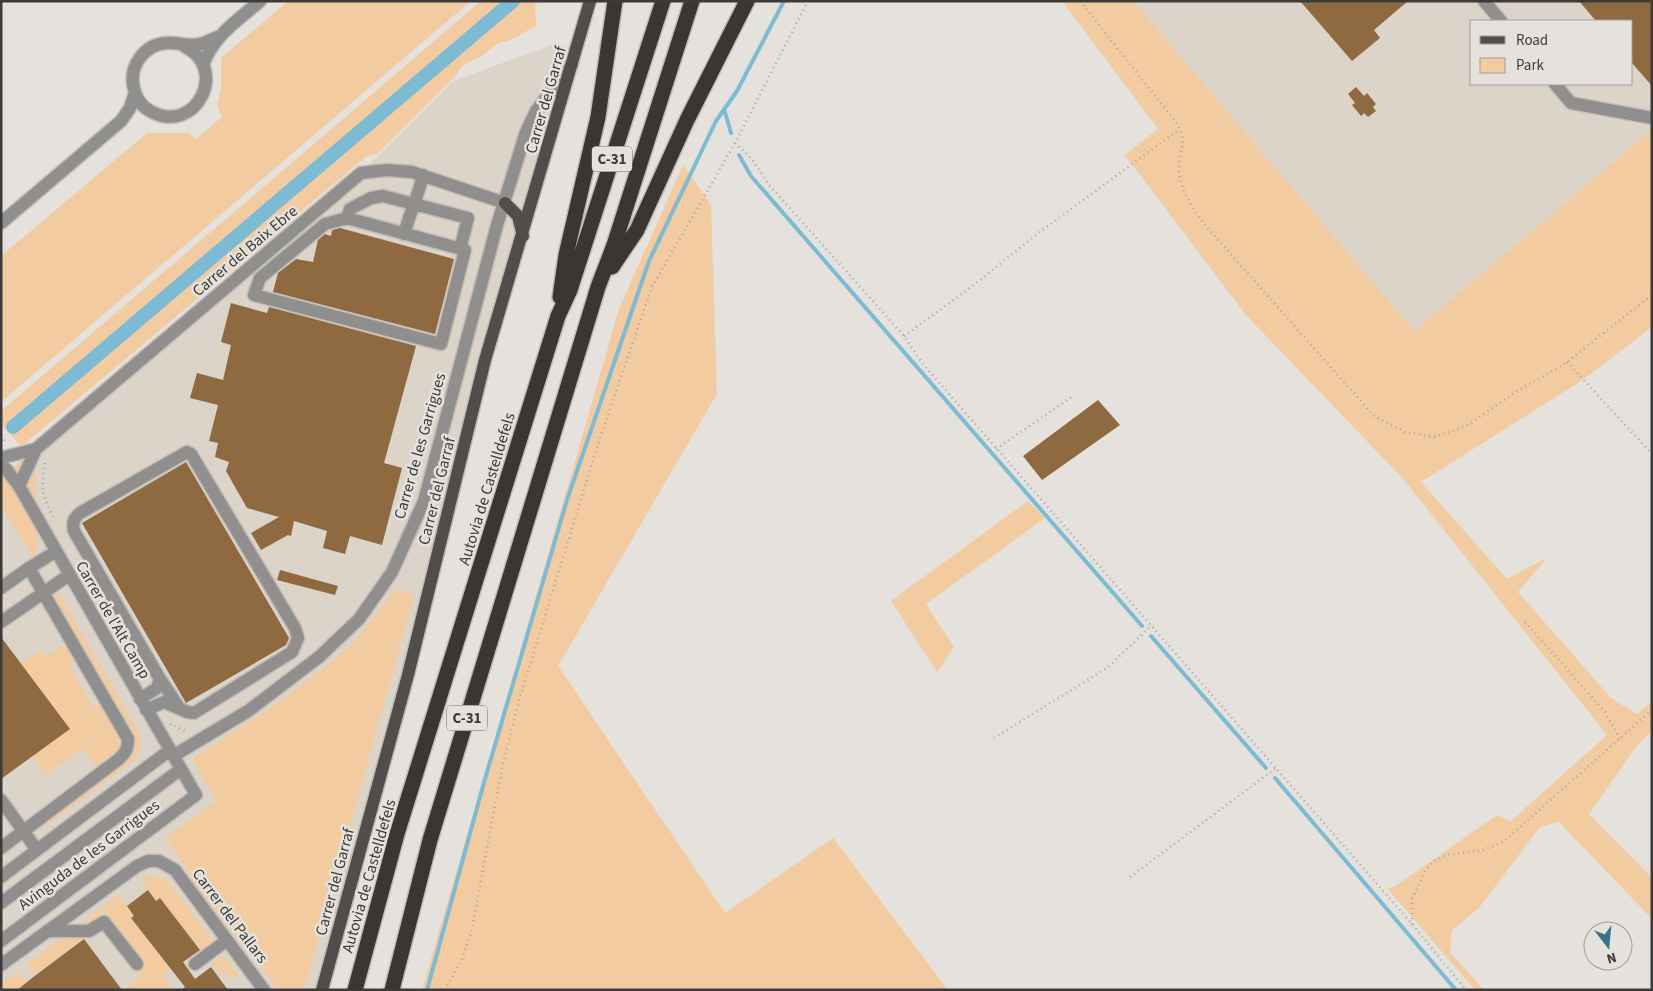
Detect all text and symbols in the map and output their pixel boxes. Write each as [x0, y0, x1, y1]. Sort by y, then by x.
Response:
legend [1470, 20, 1633, 85]
text: Road [1516, 30, 1548, 51]
street label: Carrer del Garraf [520, 43, 572, 156]
text: Park [1516, 55, 1545, 76]
road number: C-31 [592, 146, 632, 172]
street label: Carrer del Baix Ebre [188, 200, 302, 302]
street label: Carrer de les Garrigues [389, 370, 451, 522]
street label: Autovia de Castelldefels [453, 410, 521, 568]
street label: Carrer del Garraf [413, 434, 461, 547]
street label: Carrer de l'Alt Camp [70, 557, 156, 683]
road number: C-31 [447, 706, 487, 730]
street label: Avinguda de les Garrigues [14, 794, 165, 916]
street label: Autovia de Castelldefels [337, 796, 402, 955]
street label: Carrer del Garraf [310, 825, 360, 938]
street label: Carrer del Pallars [187, 864, 273, 968]
north arrow [1583, 921, 1633, 971]
text: N [1604, 947, 1619, 968]

